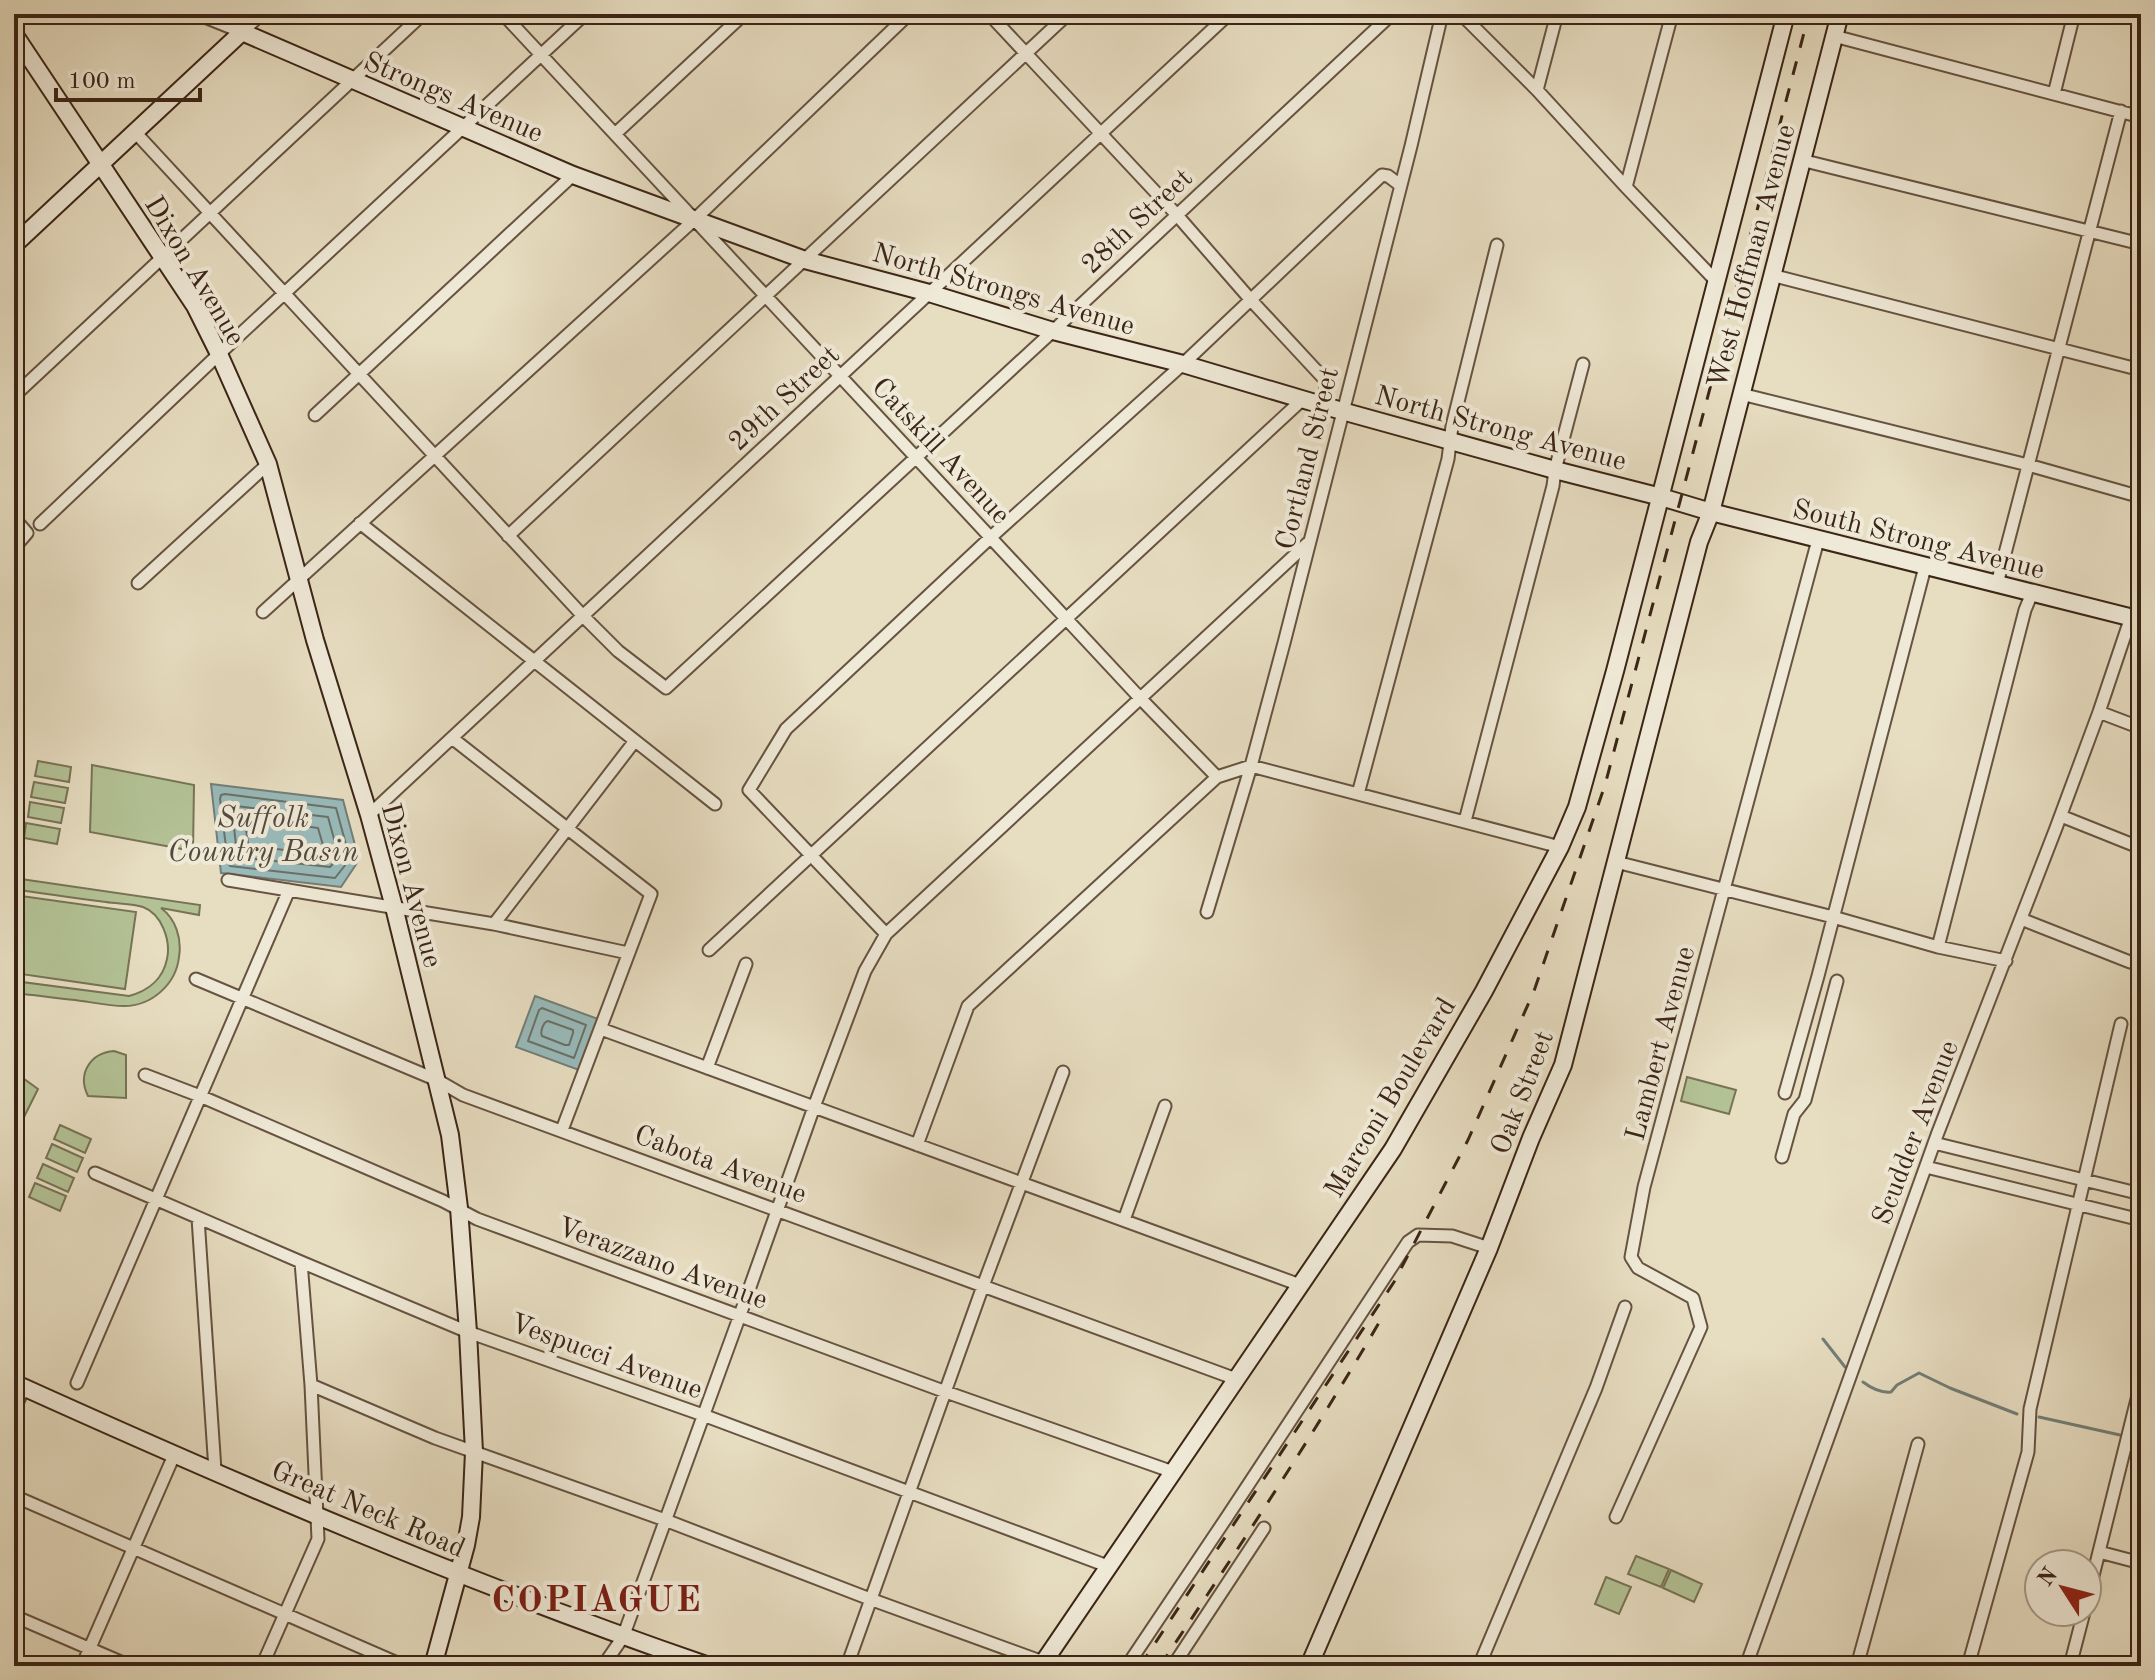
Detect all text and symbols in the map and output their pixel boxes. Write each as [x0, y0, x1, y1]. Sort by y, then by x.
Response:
street label: Strongs Avenue [359, 48, 547, 149]
scale bar [56, 52, 200, 102]
text: 100 m [68, 70, 136, 94]
street label: West Hoffman Avenue [1704, 122, 1802, 392]
street label: 28th Street [1077, 164, 1199, 280]
street label: Dixon Avenue [138, 192, 249, 351]
street label: North Strongs Avenue [869, 240, 1138, 342]
street label: 29th Street [724, 341, 846, 457]
street label: Cortland Street [1273, 365, 1345, 553]
street label: Catskill Avenue [865, 374, 1014, 531]
street label: North Strong Avenue [1371, 383, 1629, 477]
street label: South Strong Avenue [1789, 496, 2047, 586]
street label: Dixon Avenue [375, 800, 446, 971]
water label: Suffolk Country Basin [167, 804, 359, 868]
street label: Lambert Avenue [1622, 944, 1701, 1144]
street label: Marconi Boulevard [1321, 994, 1462, 1203]
street label: Oak Street [1487, 1027, 1560, 1159]
street label: Scudder Avenue [1869, 1037, 1965, 1229]
street label: Cabota Avenue [630, 1122, 810, 1210]
street label: Verazzano Avenue [553, 1214, 771, 1316]
street label: Vespucci Avenue [506, 1310, 706, 1406]
street label: Great Neck Road [267, 1457, 469, 1564]
north arrow [2023, 1548, 2103, 1628]
text: N [2035, 1564, 2062, 1591]
district label: COPIAGUE [491, 1584, 703, 1620]

